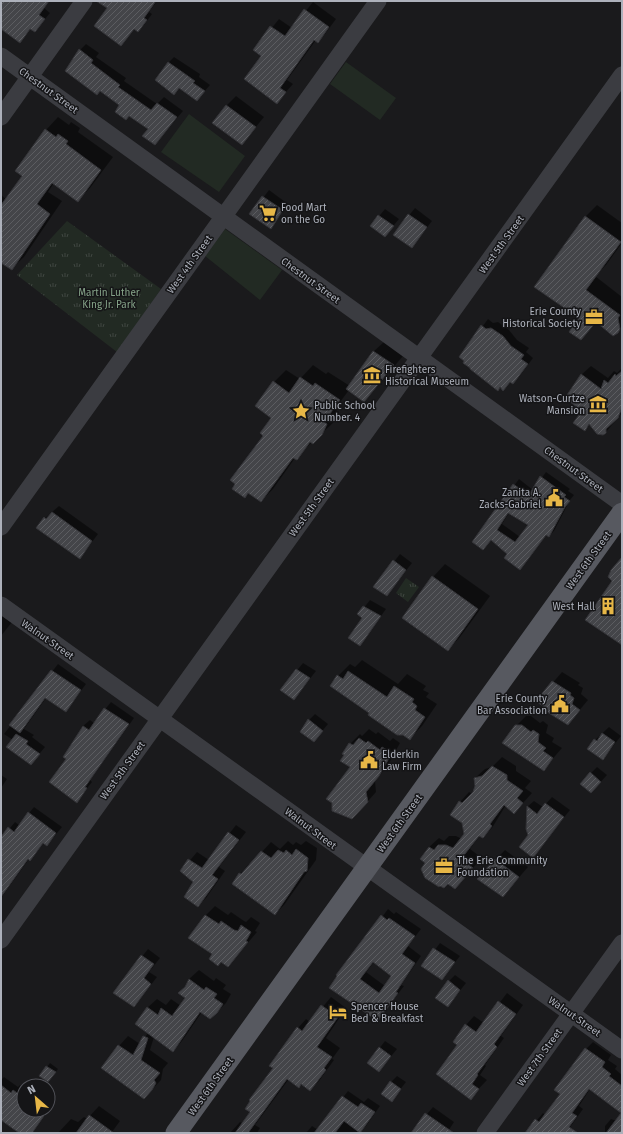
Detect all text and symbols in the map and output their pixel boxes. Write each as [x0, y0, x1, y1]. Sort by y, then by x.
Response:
street label: Chestnut Street [17, 65, 81, 117]
place label: Food Mart on the Go [281, 202, 327, 226]
supermarket icon: Food Mart on the Go [258, 203, 278, 223]
street label: West 5th Street [477, 213, 527, 276]
street label: West 4th Street [165, 233, 215, 296]
street label: Chestnut Street [279, 255, 343, 307]
park label: Martin Luther King Jr. Park [78, 287, 140, 311]
place label: Erie County Historical Society [502, 306, 581, 330]
office icon: Erie County Historical Society [584, 307, 604, 327]
place label: Firefighters Historical Museum [385, 364, 469, 388]
museum icon: Firefighters Historical Museum [362, 365, 382, 385]
place label: Watson-Curtze Mansion [519, 393, 585, 417]
museum icon: Watson-Curtze Mansion [588, 394, 608, 414]
place label: Public School Number. 4 [314, 400, 375, 424]
place icon: Public School Number. 4 [291, 401, 311, 421]
street label: Chestnut Street [542, 444, 606, 496]
street label: West 5th Street [287, 476, 337, 539]
place label: Zanita A. Zacks-Gabriel [479, 487, 541, 511]
public building icon: Zanita A. Zacks-Gabriel [544, 488, 564, 508]
street label: West 6th Street [564, 529, 614, 592]
building icon: West Hall [598, 596, 618, 616]
place label: West Hall [552, 601, 595, 613]
street label: Walnut Street [19, 617, 76, 663]
place label: Erie County Bar Association [477, 693, 547, 717]
public building icon: Erie County Bar Association [550, 694, 570, 714]
street label: West 5th Street [98, 739, 148, 802]
place label: Elderkin Law Firm [382, 749, 422, 773]
public building icon: Elderkin Law Firm [359, 750, 379, 770]
street label: West 6th Street [375, 792, 425, 855]
street label: Walnut Street [282, 806, 339, 852]
place label: The Erie Community Foundation [457, 855, 548, 879]
office icon: The Erie Community Foundation [434, 856, 454, 876]
street label: Walnut Street [546, 994, 603, 1040]
place label: Spencer House Bed & Breakfast [351, 1001, 424, 1025]
hotel icon: Spencer House Bed & Breakfast [328, 1002, 348, 1022]
street label: West 7th Street [515, 1026, 565, 1089]
street label: West 6th Street [186, 1055, 236, 1118]
north arrow [16, 1078, 56, 1118]
text: N [25, 1082, 38, 1097]

